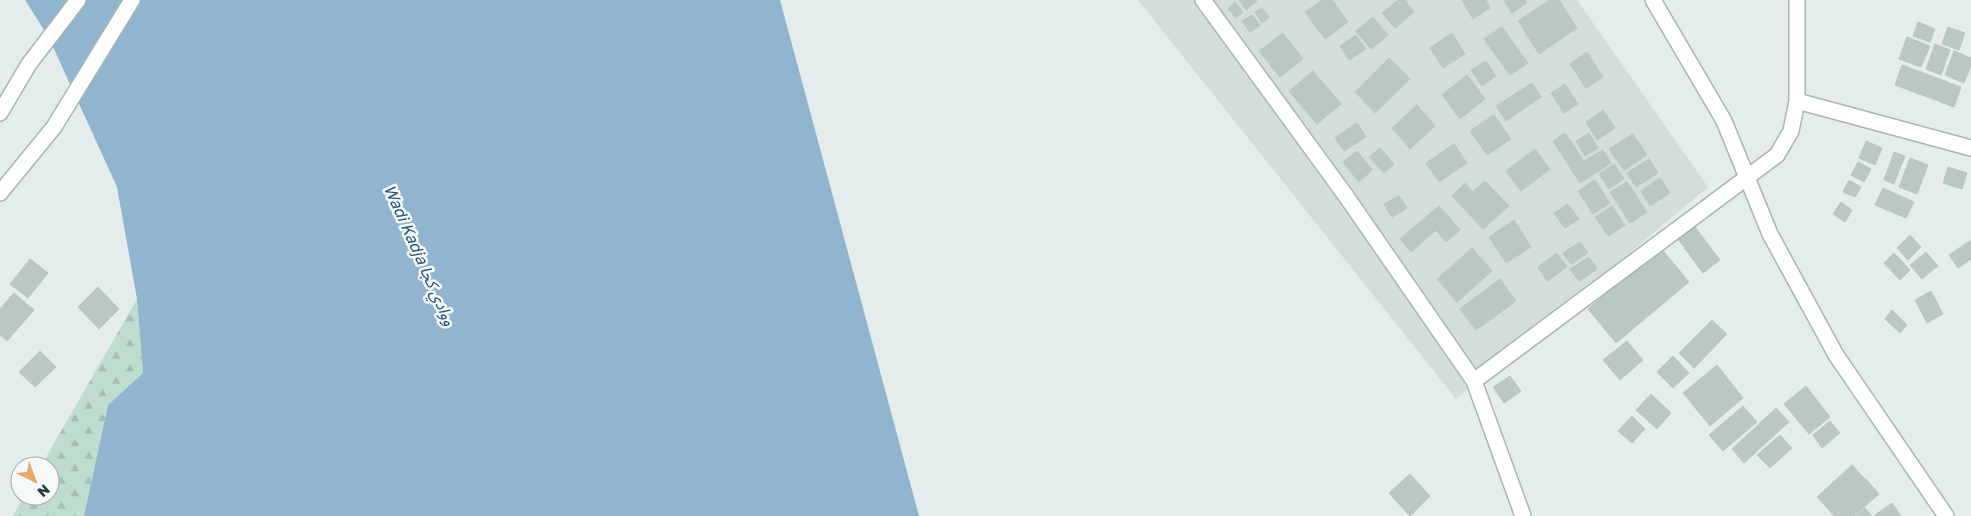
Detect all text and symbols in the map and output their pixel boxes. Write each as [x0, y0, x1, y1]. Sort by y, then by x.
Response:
water label: Wadi Kadja ووادي كجا [376, 181, 460, 330]
north arrow [10, 456, 60, 506]
text: N [34, 481, 54, 501]

